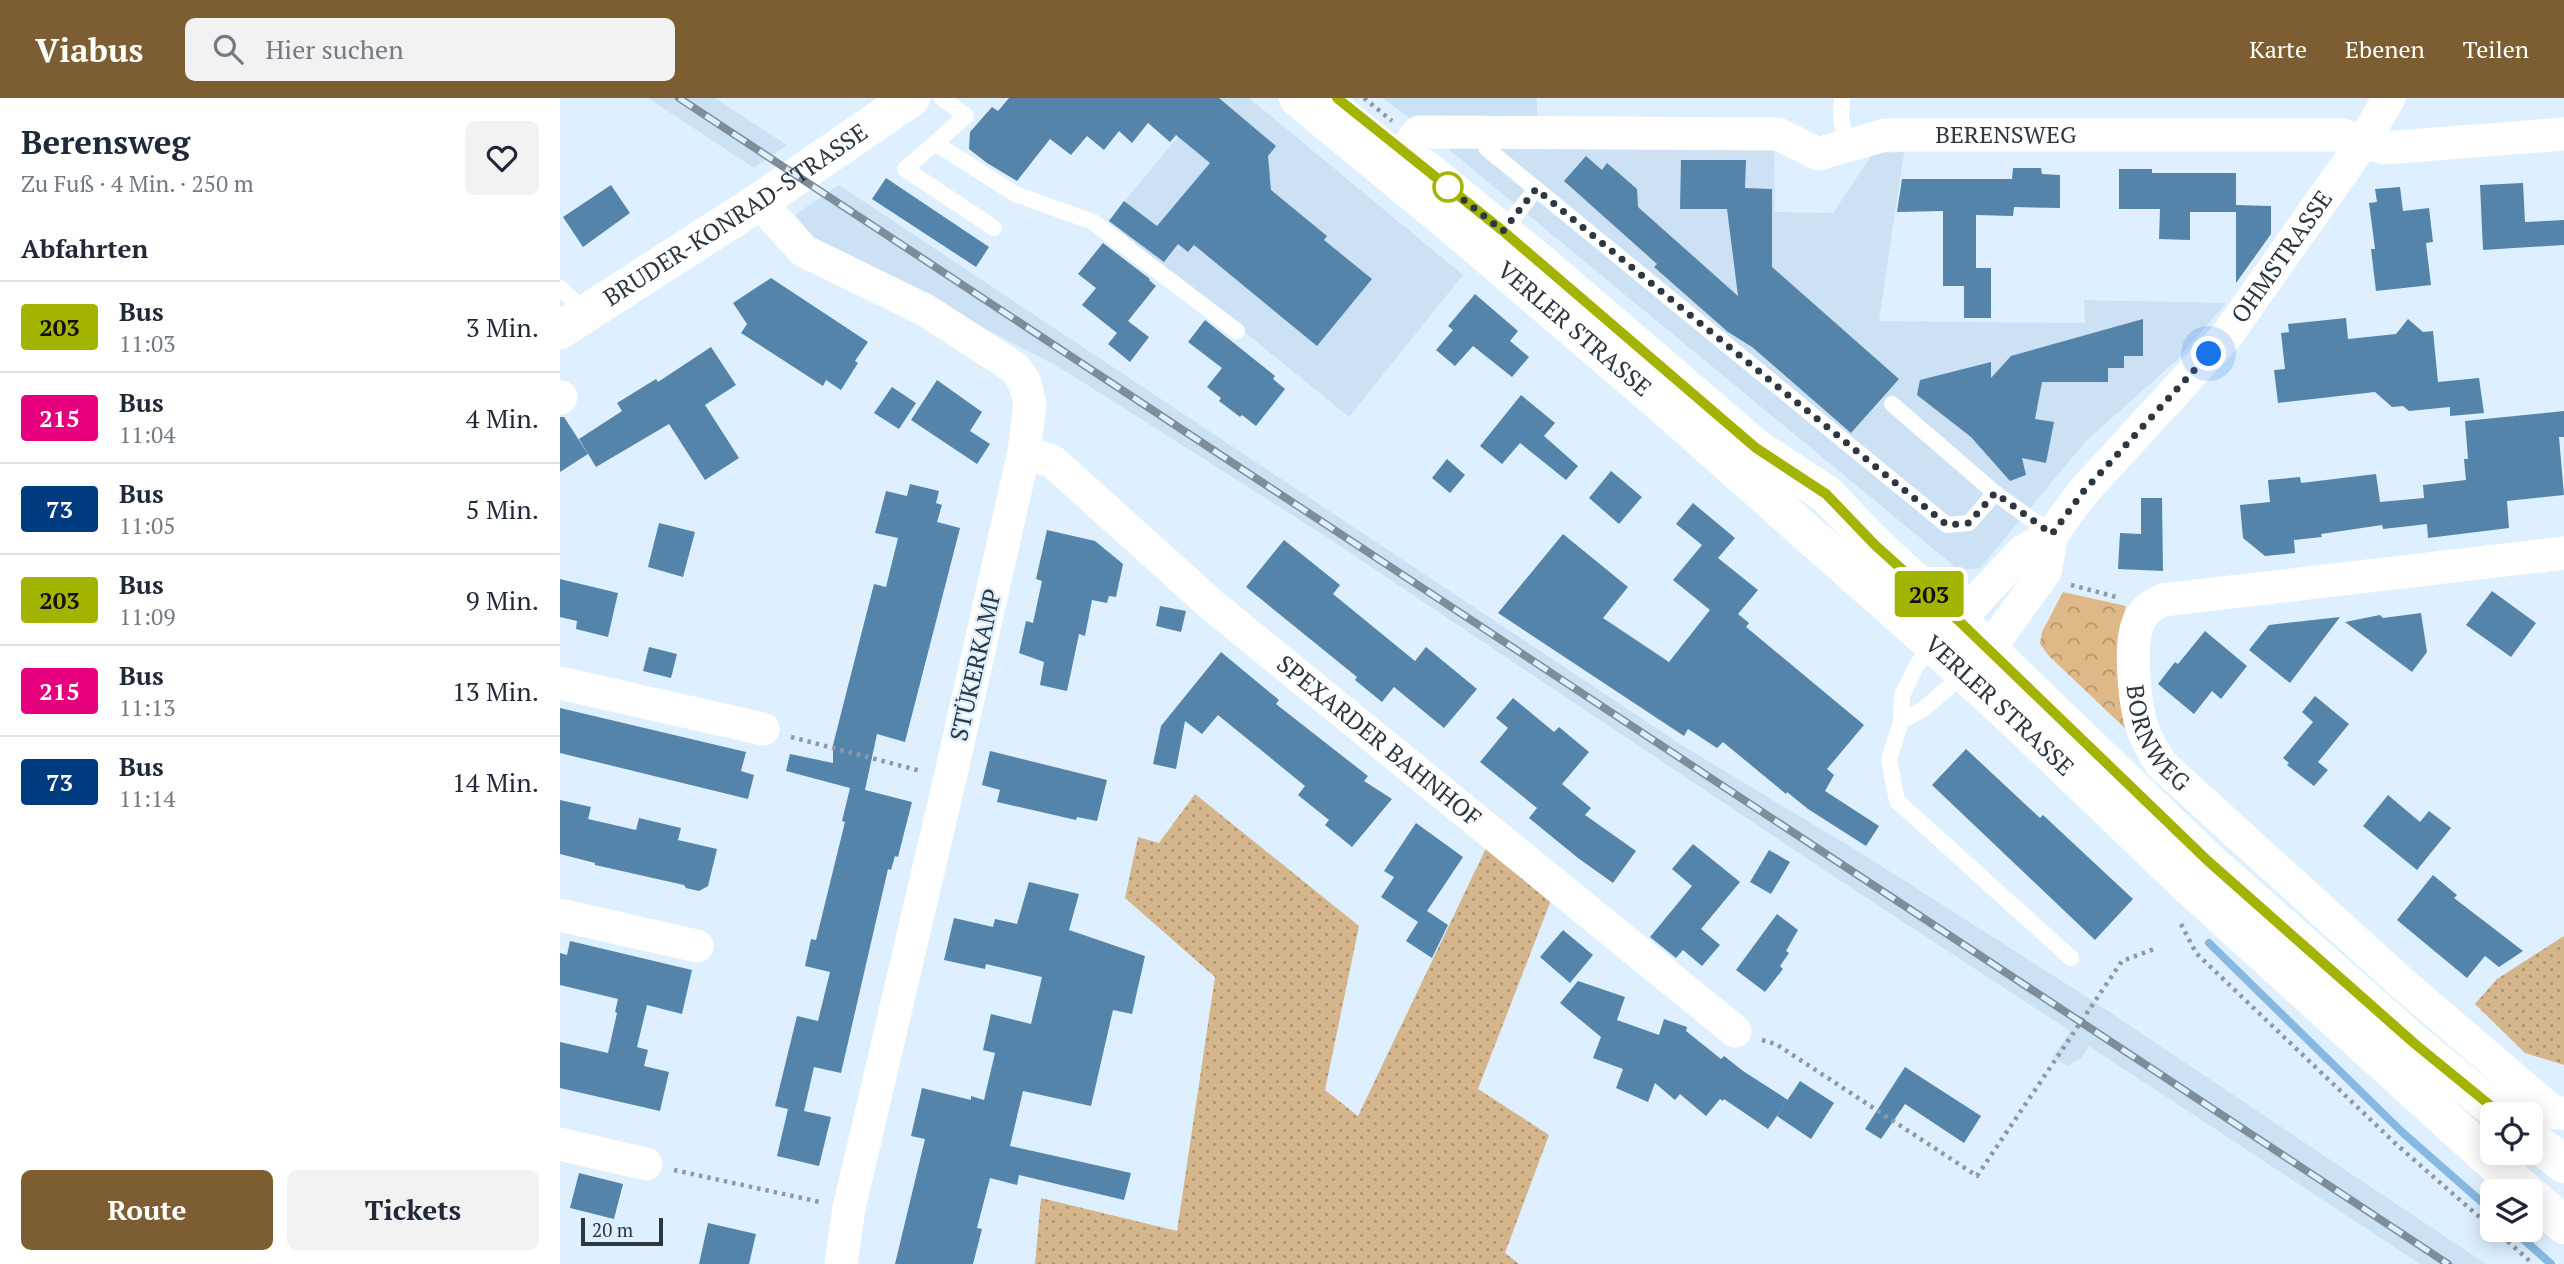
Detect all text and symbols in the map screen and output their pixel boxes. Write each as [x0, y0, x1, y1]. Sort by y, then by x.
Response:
search box [185, 18, 675, 81]
text: Viabus [35, 28, 143, 71]
icon: search [209, 30, 247, 68]
text: Hier suchen [265, 32, 404, 66]
text: Karte [2249, 33, 2307, 65]
text: Ebenen [2345, 33, 2425, 65]
text: Teilen [2463, 33, 2529, 65]
street label: BRUDER-KONRAD-STRASSE [597, 115, 873, 313]
street label: BERENSWEG [1935, 118, 2077, 150]
text: Berensweg [21, 120, 190, 163]
button: heart [465, 121, 539, 195]
text: Zu Fuß · 4 Min. · 250 m [21, 168, 254, 199]
unlabelled marker [1433, 172, 1463, 202]
street label: OHMSTRASSE [2223, 184, 2339, 329]
text: Abfahrten [21, 231, 148, 265]
street label: VERLER STRASSE [1491, 253, 1659, 403]
text: Bus [119, 294, 164, 328]
text: 3 Min. [466, 310, 539, 344]
text: 203 [39, 311, 80, 343]
text: 11:03 [119, 328, 176, 359]
your location [2191, 336, 2226, 371]
text: Bus [119, 385, 164, 419]
text: 4 Min. [466, 401, 539, 435]
text: 215 [39, 402, 80, 434]
text: 11:04 [119, 419, 176, 450]
text: Bus [119, 476, 164, 510]
text: 5 Min. [466, 492, 539, 526]
text: 73 [46, 493, 73, 525]
text: 11:05 [119, 510, 176, 541]
text: Bus [119, 567, 164, 601]
line badge: 203 [1889, 571, 1969, 617]
text: 203 [1909, 578, 1949, 610]
text: 9 Min. [466, 583, 539, 617]
text: 203 [39, 584, 80, 616]
street label: STÜKERKAMP [942, 586, 1008, 744]
text: 11:09 [119, 601, 176, 632]
street label: VERLER STRASSE [1918, 627, 2081, 782]
street label: SPEXARDER BAHNHOF [1271, 647, 1489, 833]
text: Bus [119, 658, 164, 692]
text: 13 Min. [452, 674, 539, 708]
text: 215 [39, 675, 80, 707]
street label: BORNWEG [2120, 683, 2198, 798]
text: 11:13 [119, 692, 176, 723]
text: Bus [119, 749, 164, 783]
text: 14 Min. [452, 765, 539, 799]
text: 73 [46, 766, 73, 798]
text: 11:14 [119, 783, 176, 814]
map controls [2480, 1102, 2543, 1242]
button: locate [2480, 1102, 2543, 1165]
button: Route [21, 1170, 273, 1250]
button: Tickets [287, 1170, 539, 1250]
button: layers [2480, 1179, 2543, 1242]
scale bar [581, 1215, 663, 1247]
text: 20 m [592, 1217, 633, 1242]

